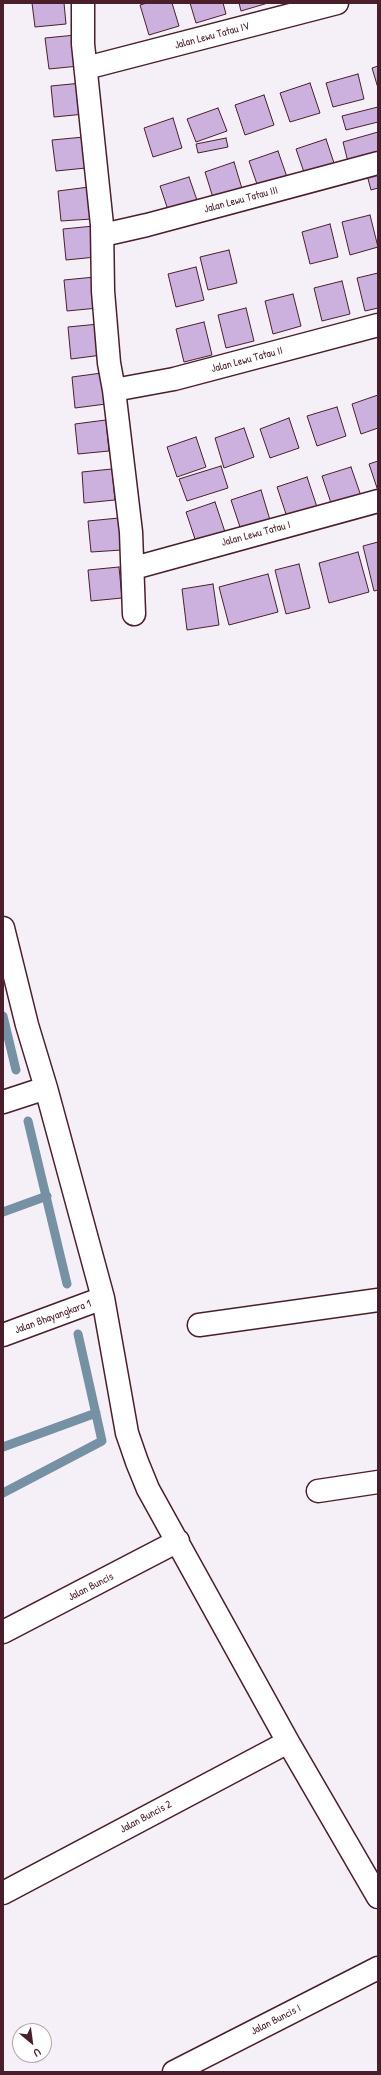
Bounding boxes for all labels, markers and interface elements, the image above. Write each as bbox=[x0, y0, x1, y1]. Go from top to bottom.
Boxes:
street label: Jalan Lewu Tatau IV bbox=[173, 20, 251, 52]
street label: Jalan Lewu Tatau III bbox=[203, 184, 279, 216]
street label: Jalan Lewu Tatau II bbox=[210, 344, 284, 376]
street label: Jalan Lewu Tatau I bbox=[220, 518, 292, 550]
street label: Jalan Bhayangkara 1 bbox=[13, 1297, 93, 1337]
street label: Jalan Buncis bbox=[66, 1570, 116, 1604]
street label: Jalan Buncis 2 bbox=[118, 1798, 174, 1836]
street label: Jalan Buncis I bbox=[249, 2002, 303, 2038]
north arrow bbox=[12, 2023, 52, 2063]
text: U bbox=[31, 2045, 43, 2060]

